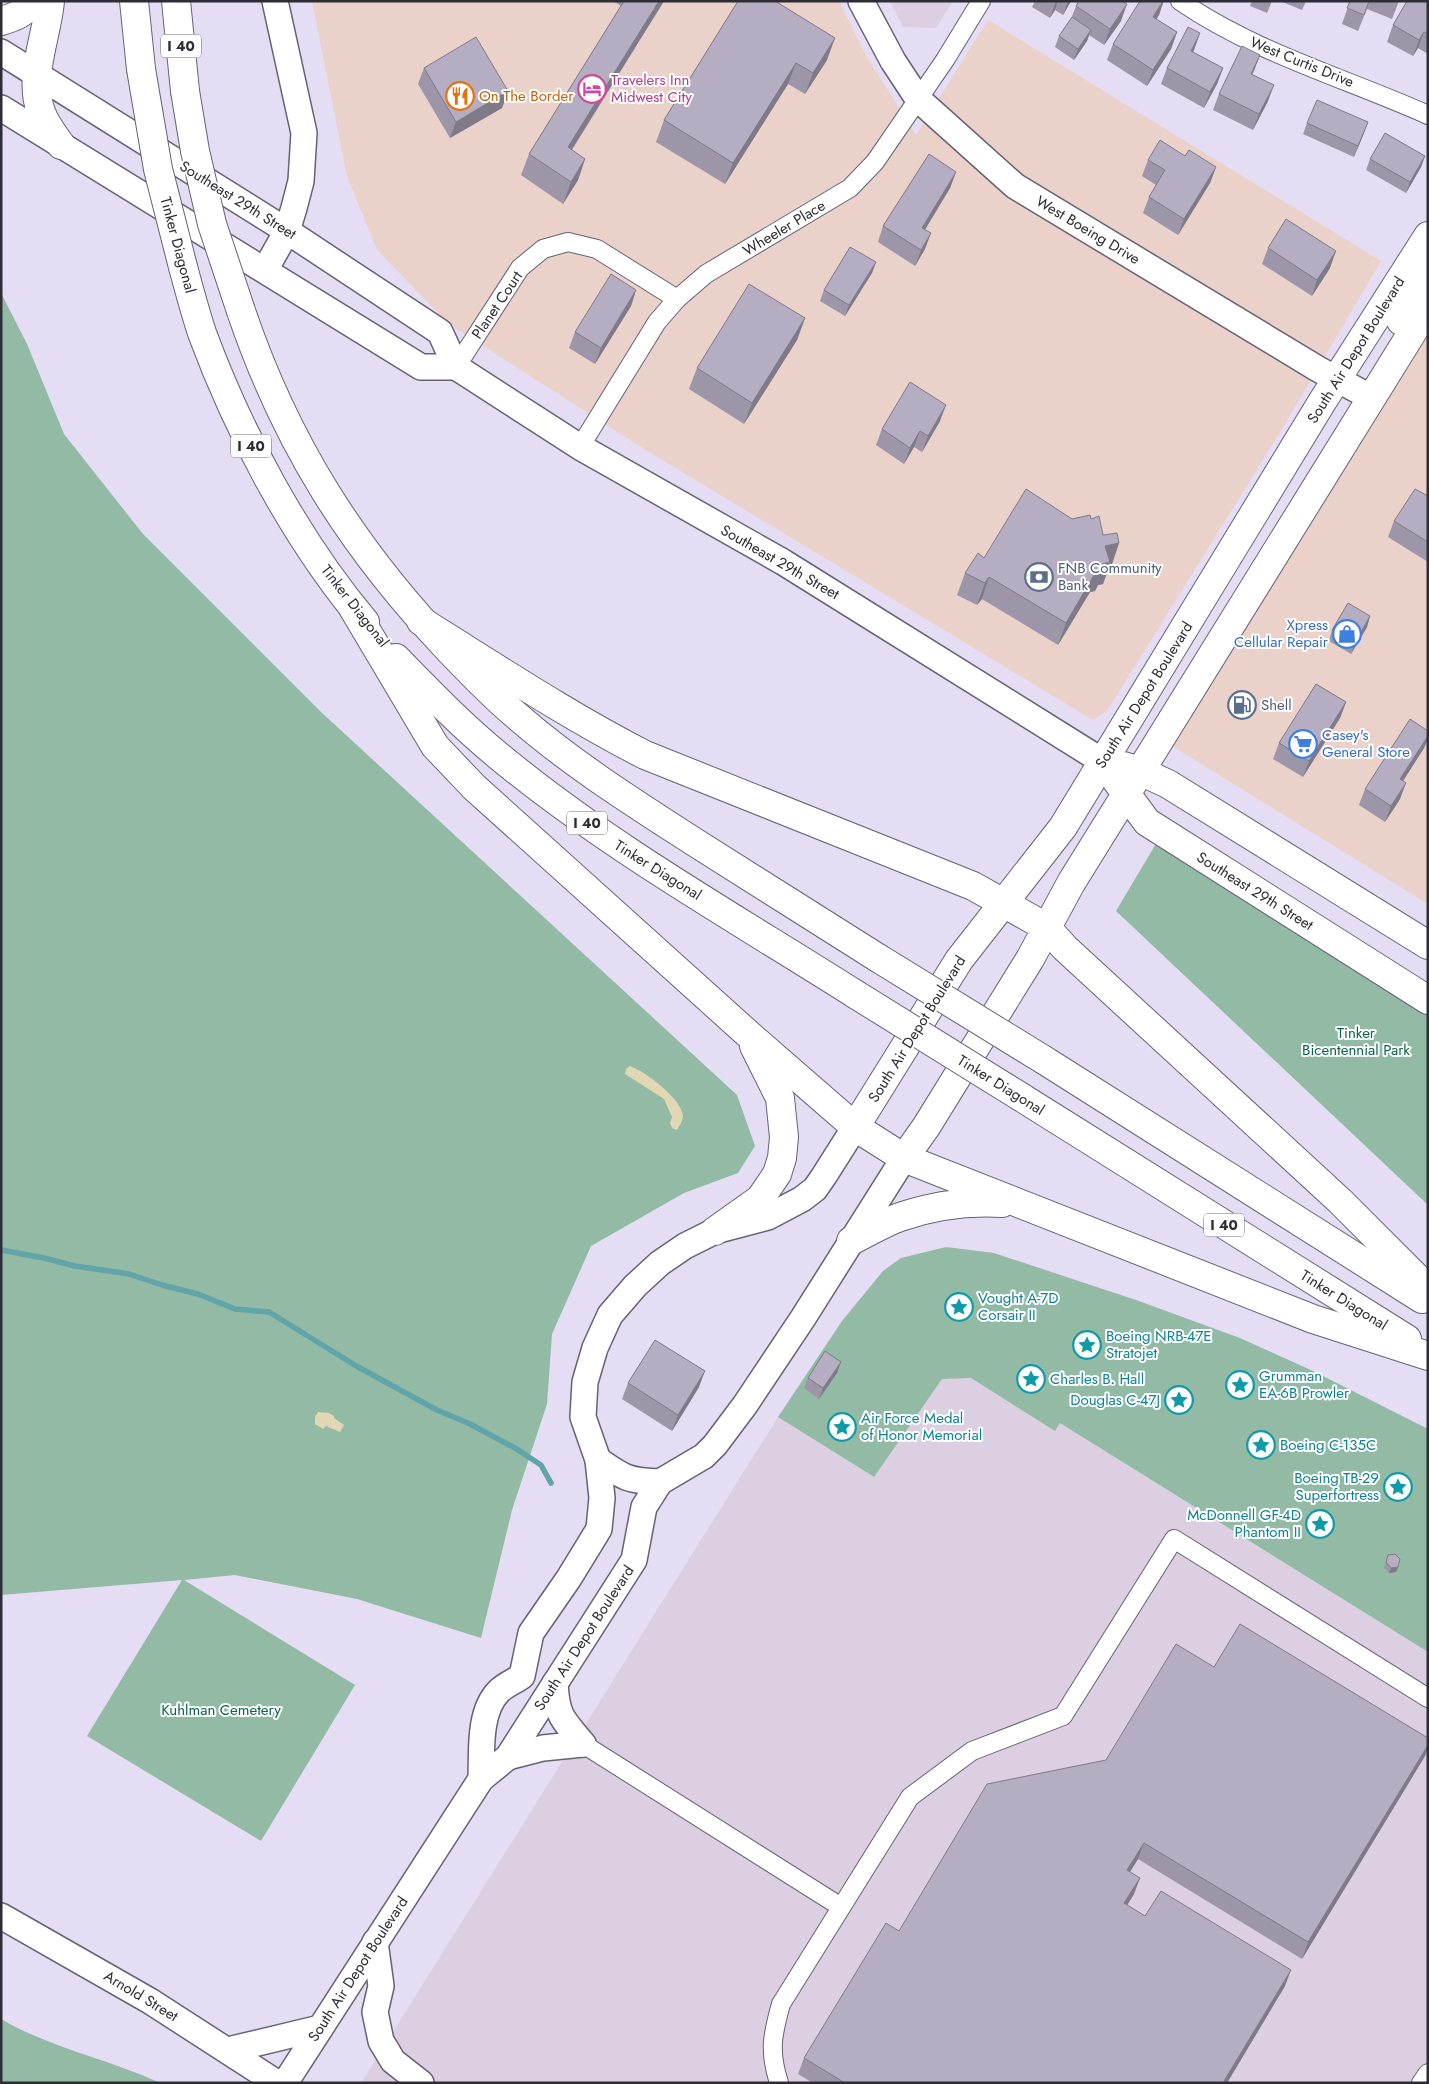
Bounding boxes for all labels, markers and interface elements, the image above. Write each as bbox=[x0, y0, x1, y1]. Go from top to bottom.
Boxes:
street label: West Curtis Drive bbox=[1247, 31, 1357, 93]
road number: I 40 bbox=[161, 34, 201, 58]
place label: Travelers Inn Midwest City bbox=[611, 69, 692, 108]
hotel icon: Travelers Inn Midwest City bbox=[577, 74, 607, 104]
restaurant icon: On The Border bbox=[445, 81, 475, 111]
place label: On The Border bbox=[479, 85, 574, 107]
street label: Southeast 29th Street bbox=[175, 155, 301, 245]
street label: West Boeing Drive bbox=[1032, 190, 1144, 270]
street label: Tinker Diagonal bbox=[155, 194, 201, 296]
street label: Wheeler Place bbox=[739, 195, 830, 261]
street label: Planet Court bbox=[466, 266, 528, 343]
street label: South Air Depot Boulevard bbox=[1302, 272, 1410, 428]
road number: I 40 bbox=[231, 434, 271, 458]
street label: Southeast 29th Street bbox=[717, 519, 844, 605]
place label: FNB Community Bank bbox=[1058, 557, 1162, 596]
street label: Tinker Diagonal bbox=[316, 560, 394, 652]
bank icon: FNB Community Bank bbox=[1024, 562, 1054, 592]
place label: Xpress Cellular Repair bbox=[1234, 614, 1329, 653]
street label: South Air Depot Boulevard bbox=[1090, 617, 1198, 773]
shop icon: Xpress Cellular Repair bbox=[1332, 619, 1362, 649]
fuel station icon: Shell bbox=[1227, 690, 1257, 720]
place label: Shell bbox=[1261, 694, 1292, 716]
place label: Casey's General Store bbox=[1322, 724, 1410, 763]
supermarket icon: Casey's General Store bbox=[1288, 729, 1318, 759]
road number: I 40 bbox=[567, 811, 607, 834]
street label: Tinker Diagonal bbox=[610, 834, 706, 906]
street label: Southeast 29th Street bbox=[1192, 846, 1318, 936]
street label: South Air Depot Boulevard bbox=[863, 951, 971, 1107]
park label: Tinker Bicentennial Park bbox=[1302, 1022, 1410, 1061]
street label: Tinker Diagonal bbox=[953, 1049, 1049, 1121]
road number: I 40 bbox=[1204, 1214, 1244, 1236]
street label: Tinker Diagonal bbox=[1296, 1264, 1392, 1336]
place label: Vought A-7D Corsair II bbox=[978, 1287, 1058, 1326]
place icon: Vought A-7D Corsair II bbox=[944, 1292, 974, 1322]
place label: Boeing NRB-47E Stratojet bbox=[1106, 1325, 1212, 1364]
place icon: Boeing NRB-47E Stratojet bbox=[1072, 1330, 1102, 1360]
place icon: Charles B. Hall bbox=[1016, 1364, 1046, 1394]
place label: Grumman EA-6B Prowler bbox=[1259, 1365, 1350, 1404]
place label: Charles B. Hall bbox=[1050, 1368, 1144, 1390]
place icon: Grumman EA-6B Prowler bbox=[1225, 1370, 1255, 1400]
place icon: Douglas C-47J bbox=[1164, 1385, 1194, 1415]
place label: Douglas C-47J bbox=[1070, 1389, 1160, 1411]
place label: Air Force Medal of Honor Memorial bbox=[861, 1407, 982, 1446]
place icon: Air Force Medal of Honor Memorial bbox=[827, 1412, 857, 1442]
place icon: Boeing C-135C bbox=[1246, 1430, 1276, 1460]
place label: Boeing C-135C bbox=[1280, 1434, 1376, 1456]
place label: Boeing TB-29 Superfortress bbox=[1294, 1467, 1379, 1506]
place icon: Boeing TB-29 Superfortress bbox=[1383, 1472, 1413, 1502]
place label: McDonnell GF-4D Phantom II bbox=[1187, 1504, 1301, 1543]
place icon: McDonnell GF-4D Phantom II bbox=[1305, 1509, 1335, 1539]
street label: South Air Depot Boulevard bbox=[529, 1561, 639, 1715]
park label: Kuhlman Cemetery bbox=[161, 1699, 281, 1721]
street label: South Air Depot Boulevard bbox=[303, 1892, 413, 2046]
street label: Arnold Street bbox=[100, 1965, 183, 2027]

